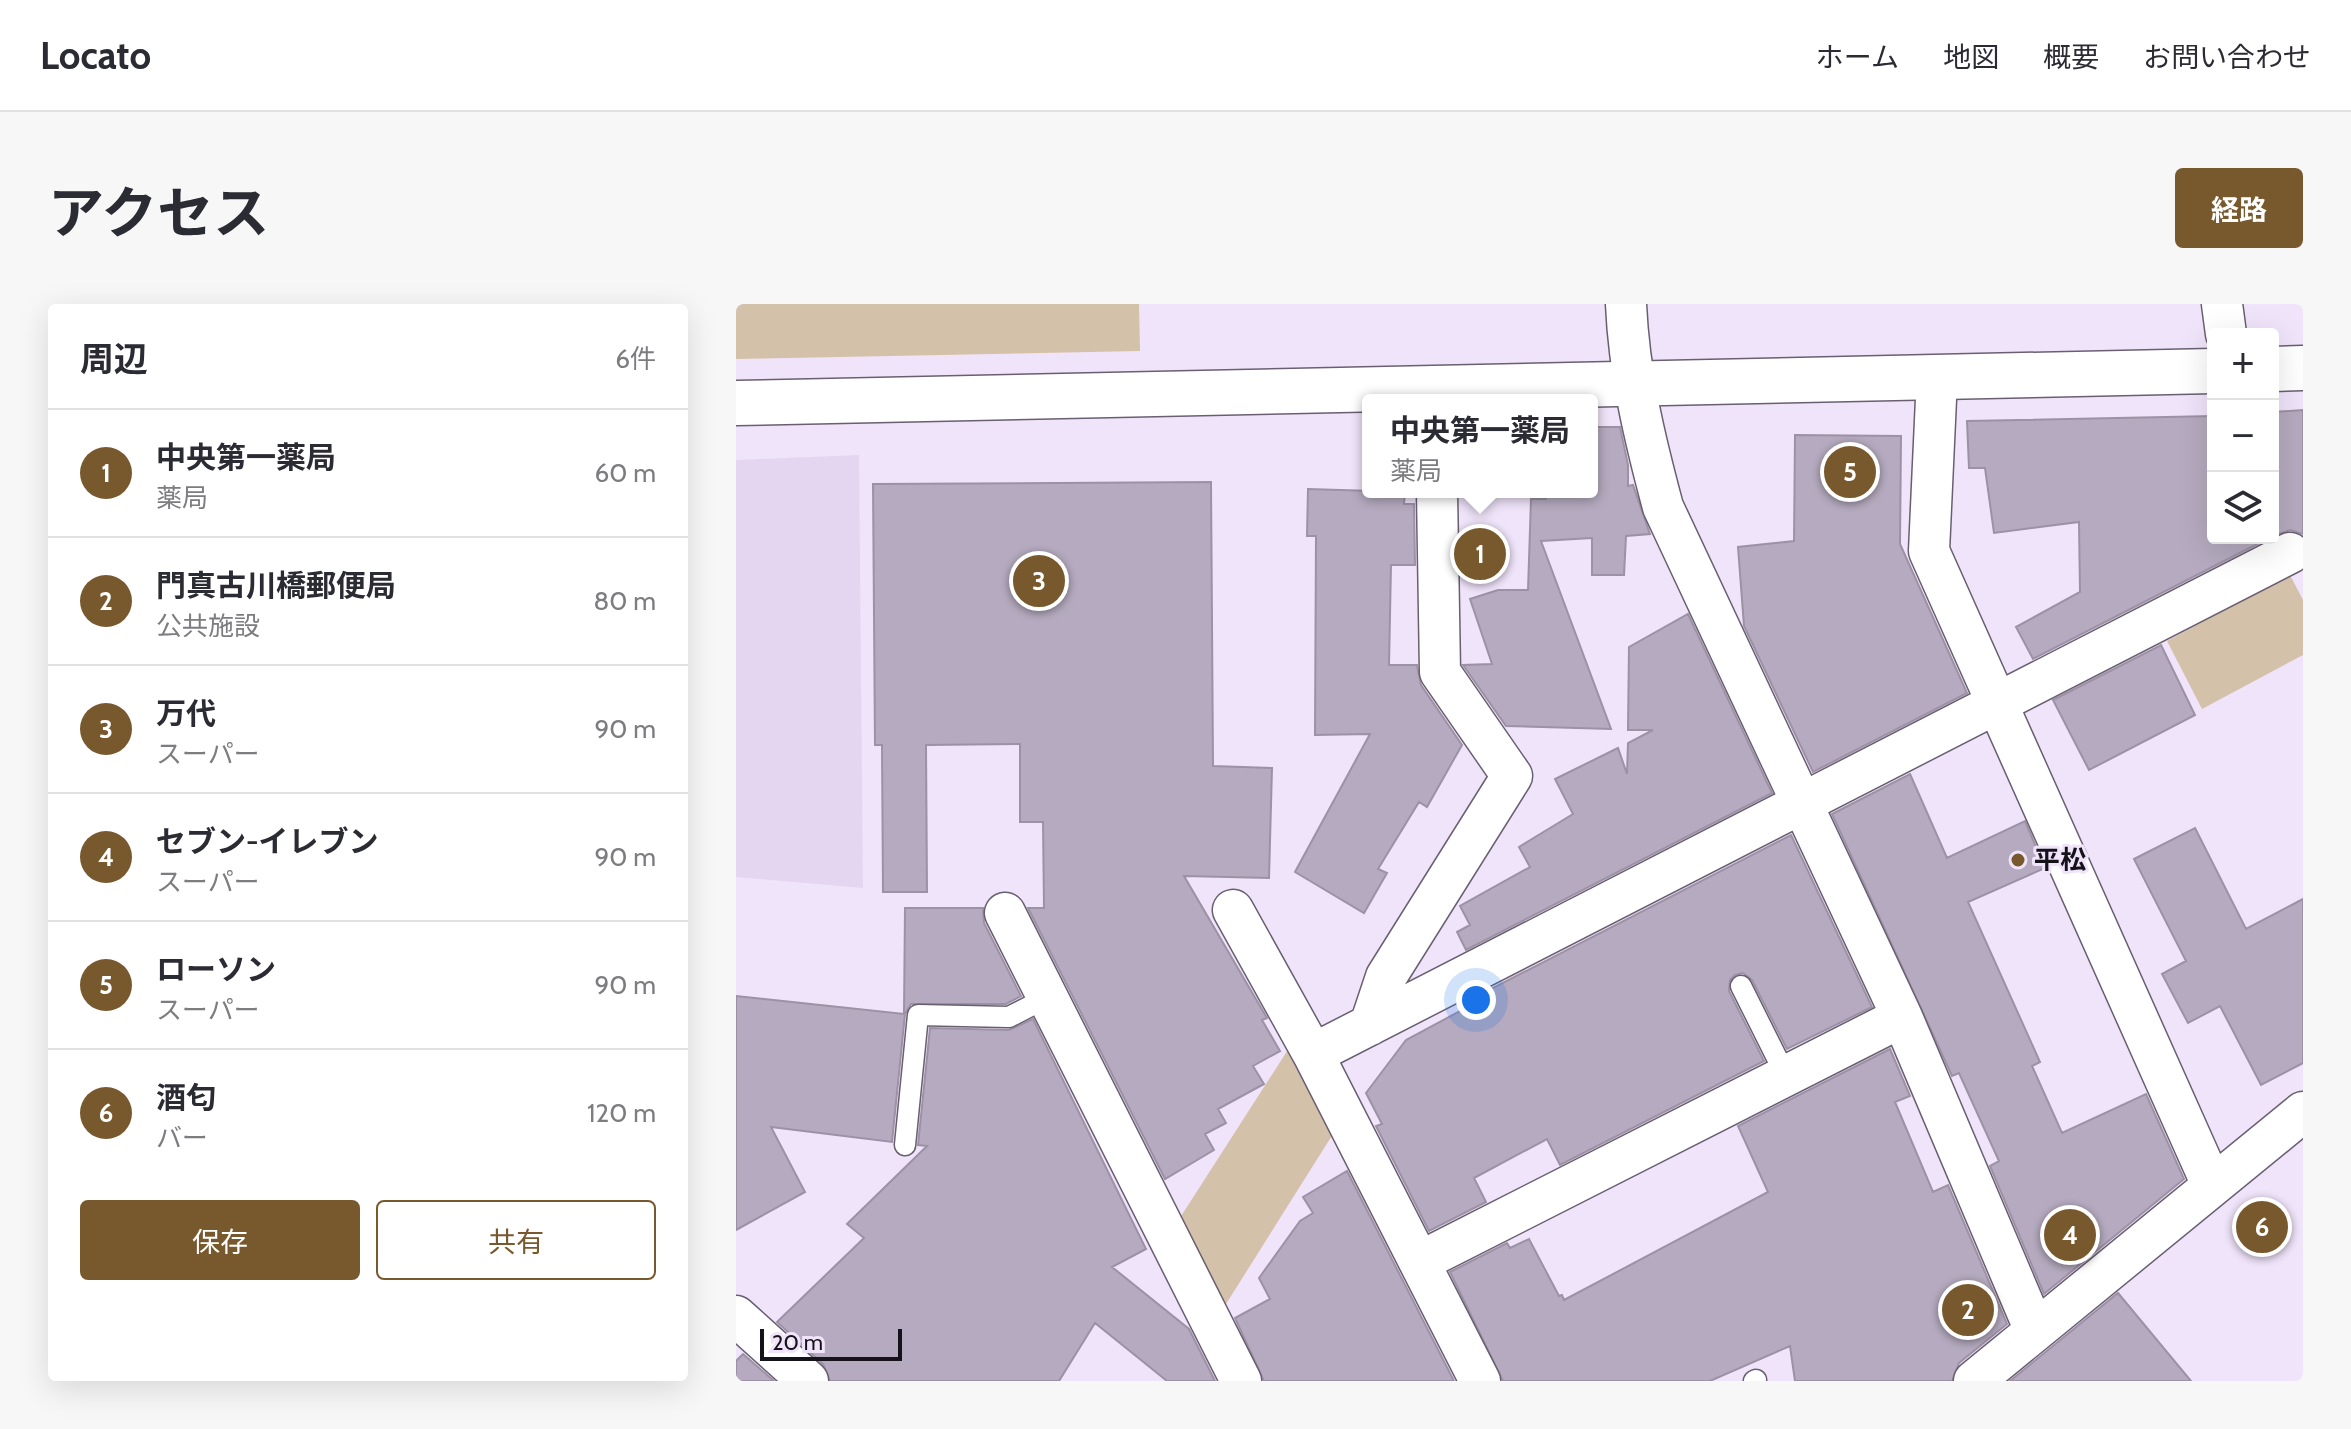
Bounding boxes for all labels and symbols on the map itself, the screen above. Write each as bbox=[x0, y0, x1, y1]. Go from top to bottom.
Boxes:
pin: 5 bbox=[1824, 442, 1876, 502]
pin: 1 bbox=[1454, 524, 1506, 584]
pin: 3 bbox=[1013, 551, 1065, 611]
place label: 平松 bbox=[2034, 844, 2086, 876]
marker: 平松 bbox=[2009, 851, 2027, 869]
your location bbox=[1456, 980, 1496, 1020]
pin: 6 bbox=[2236, 1197, 2288, 1257]
pin: 4 bbox=[2044, 1205, 2096, 1265]
pin: 2 bbox=[1942, 1280, 1994, 1340]
scale bar bbox=[760, 1325, 902, 1361]

